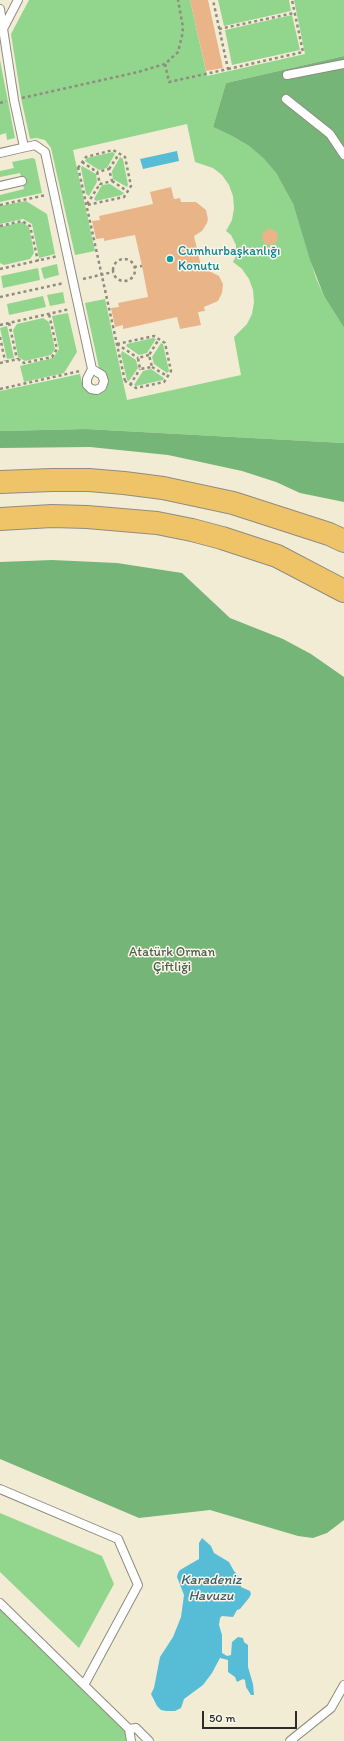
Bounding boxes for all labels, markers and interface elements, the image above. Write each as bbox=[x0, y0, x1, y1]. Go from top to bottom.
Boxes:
place label: Cumhurbaşkanlığı Konutu bbox=[178, 244, 280, 275]
marker: Cumhurbaşkanlığı Konutu bbox=[165, 254, 175, 264]
park label: Atatürk Orman Çiftliği bbox=[129, 945, 215, 976]
water label: Karadeniz Havuzu bbox=[181, 1572, 241, 1604]
scale bar bbox=[204, 1703, 299, 1729]
text: 50 m bbox=[209, 1711, 235, 1725]

